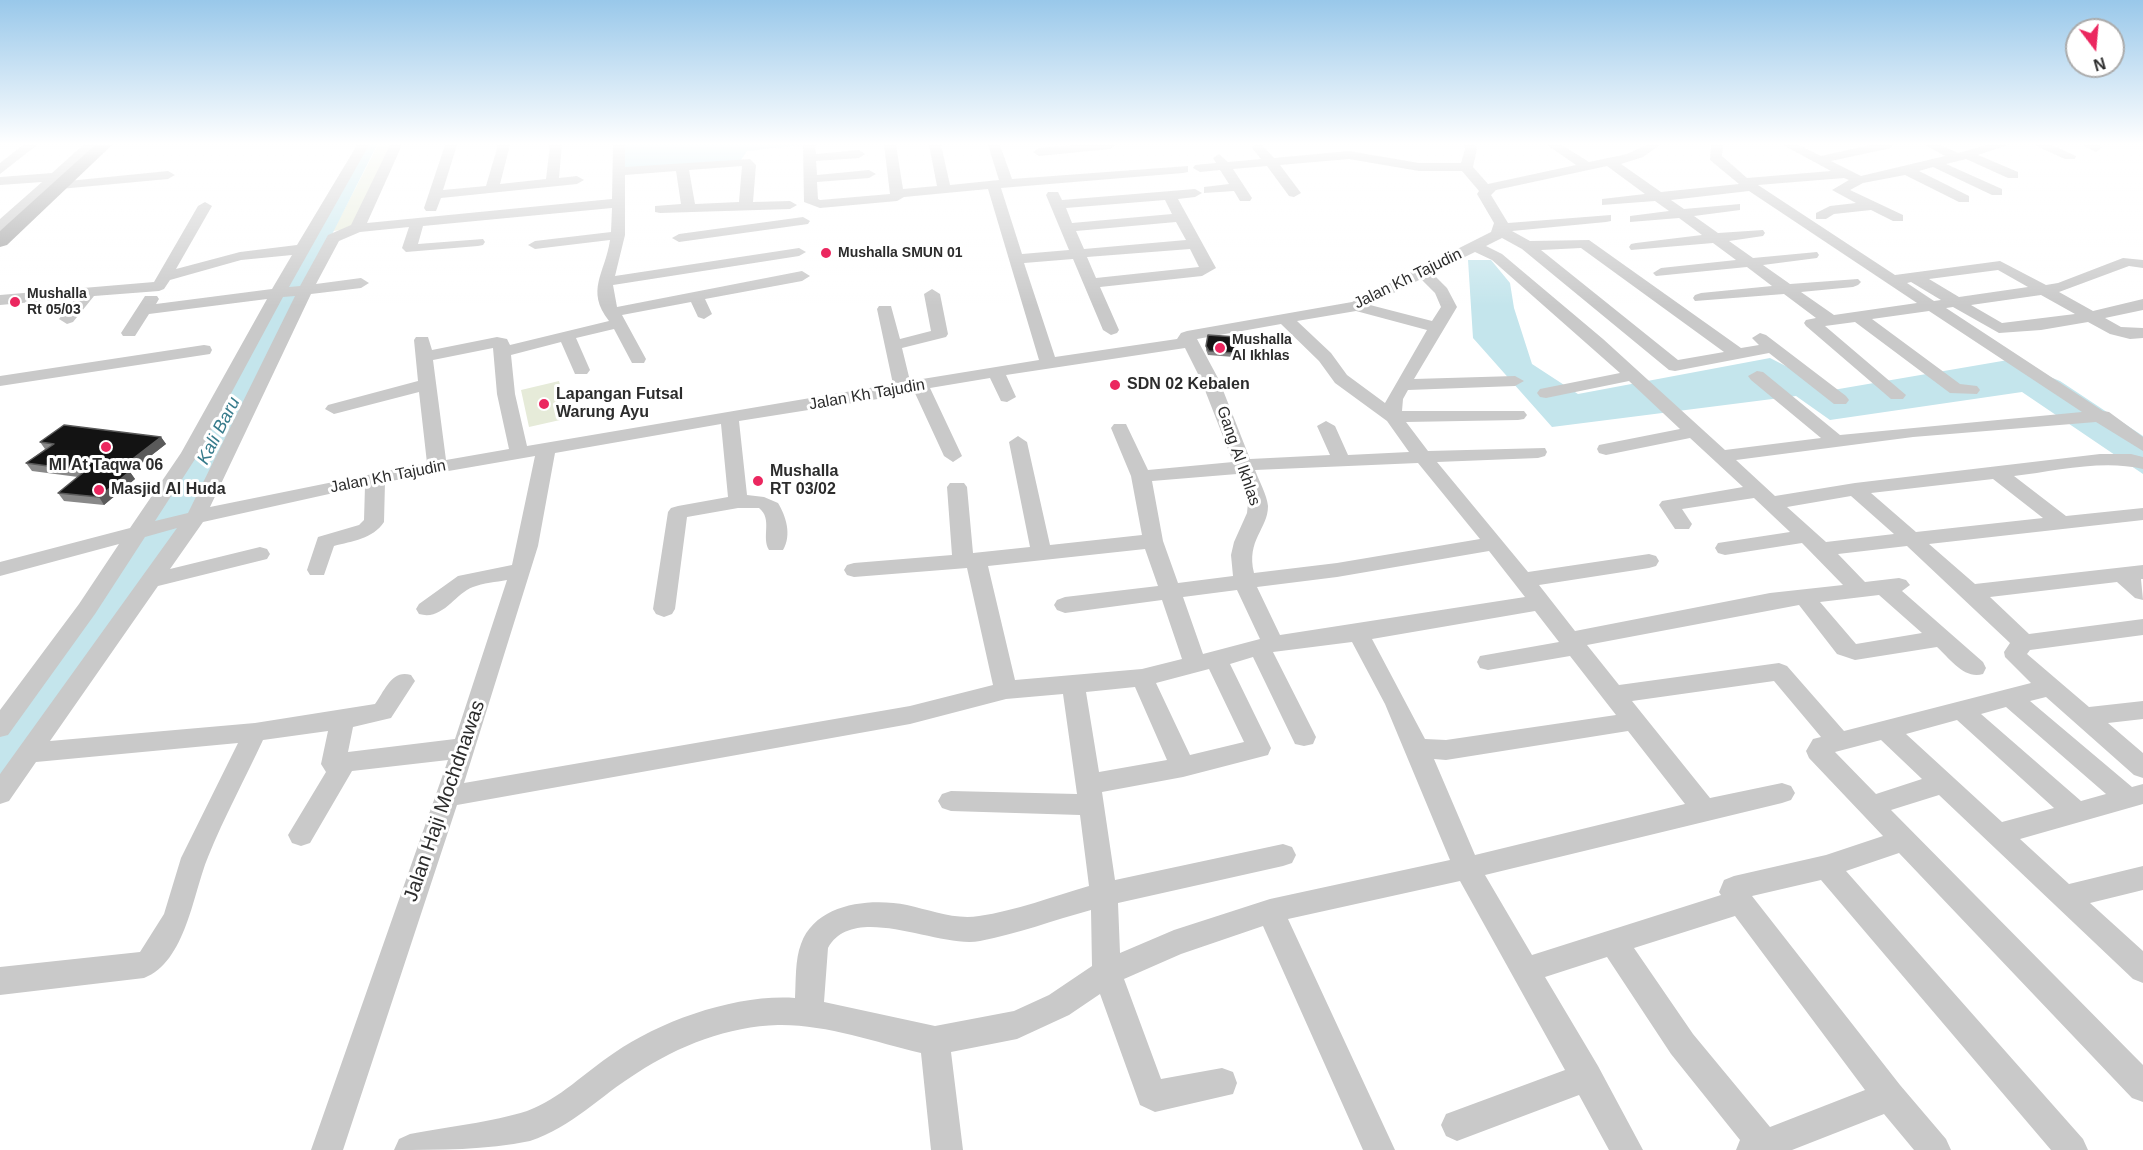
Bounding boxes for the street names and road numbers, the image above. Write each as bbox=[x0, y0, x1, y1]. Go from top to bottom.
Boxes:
street label: Jalan Kh Tajudin bbox=[1351, 245, 1465, 313]
street label: Jalan Kh Tajudin bbox=[808, 375, 926, 415]
street label: Gang Al Ikhlas bbox=[1212, 404, 1264, 508]
street label: Jalan Kh Tajudin bbox=[329, 456, 447, 498]
street label: Jalan Haji Mochdnawas bbox=[399, 697, 491, 905]

